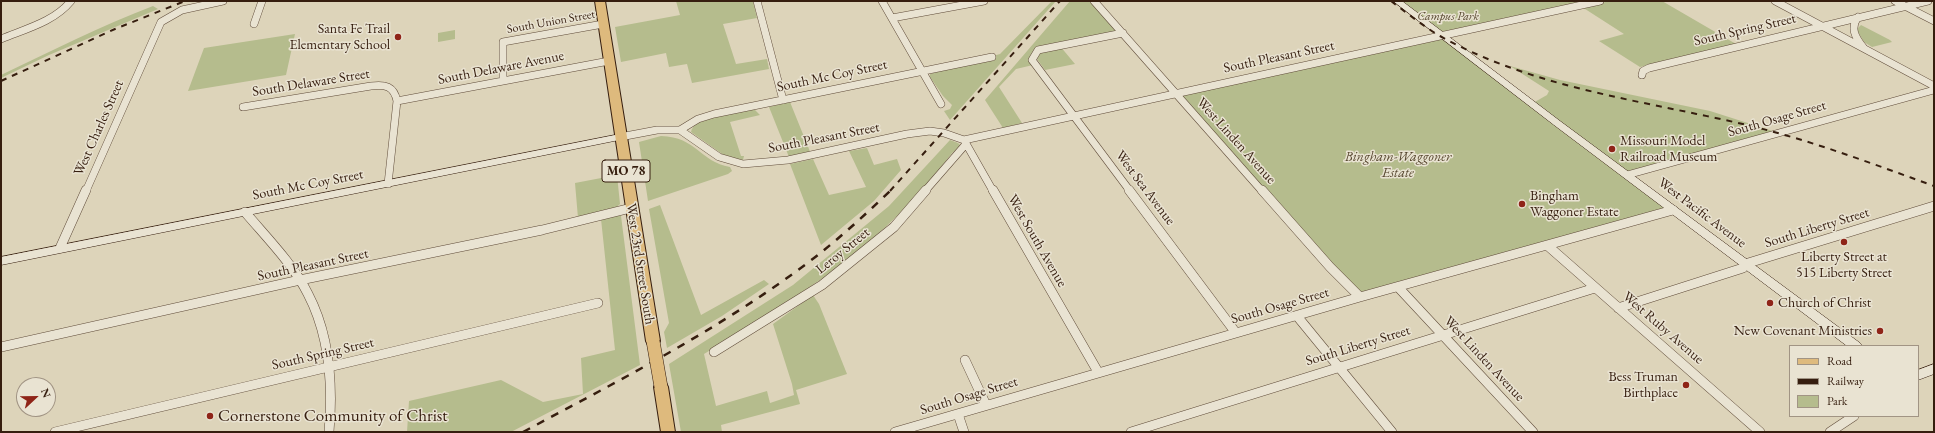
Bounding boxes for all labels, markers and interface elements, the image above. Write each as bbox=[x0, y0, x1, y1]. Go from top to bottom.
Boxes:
street label: South Union Street bbox=[506, 7, 596, 37]
park label: Campus Park bbox=[1417, 10, 1479, 24]
street label: South Spring Street bbox=[1692, 10, 1798, 50]
place label: Santa Fe Trail Elementary School bbox=[290, 21, 390, 54]
marker: Santa Fe Trail Elementary School bbox=[393, 32, 403, 42]
street label: South Pleasant Street bbox=[1222, 37, 1336, 77]
street label: South Delaware Avenue bbox=[437, 48, 565, 88]
street label: South Mc Coy Street bbox=[775, 56, 889, 96]
street label: South Delaware Street bbox=[251, 65, 371, 101]
street label: West Charles Street bbox=[70, 78, 128, 178]
street label: West Linden Avenue bbox=[1193, 94, 1279, 188]
street label: South Osage Street bbox=[1726, 97, 1828, 141]
street label: South Pleasant Street bbox=[767, 119, 881, 157]
place label: Missouri Model Railroad Museum bbox=[1620, 133, 1717, 166]
marker: Missouri Model Railroad Museum bbox=[1607, 144, 1617, 154]
street label: West Sea Avenue bbox=[1111, 147, 1179, 229]
park label: Bingham-Waggoner Estate bbox=[1345, 149, 1451, 182]
road number: MO 78 bbox=[602, 160, 650, 182]
street label: South Mc Coy Street bbox=[251, 166, 365, 204]
street label: West Pacific Avenue bbox=[1655, 174, 1749, 252]
place label: Bingham Waggoner Estate bbox=[1530, 188, 1619, 220]
street label: West South Avenue bbox=[1004, 192, 1070, 290]
marker: Bingham Waggoner Estate bbox=[1517, 199, 1527, 209]
street label: West 23rd Street South bbox=[622, 202, 658, 326]
street label: South Liberty Street bbox=[1763, 204, 1871, 252]
street label: Leroy Street bbox=[813, 224, 873, 278]
marker: Liberty Street at 515 Liberty Street bbox=[1839, 237, 1849, 247]
street label: South Pleasant Street bbox=[256, 245, 370, 285]
place label: Liberty Street at 515 Liberty Street bbox=[1796, 249, 1892, 282]
street label: South Osage Street bbox=[1229, 284, 1331, 328]
street label: West Ruby Avenue bbox=[1619, 288, 1707, 368]
place label: Church of Christ bbox=[1778, 295, 1871, 311]
marker: Church of Christ bbox=[1765, 298, 1775, 308]
street label: West Linden Avenue bbox=[1440, 313, 1528, 405]
street label: South Liberty Street bbox=[1304, 322, 1412, 370]
place label: New Covenant Ministries bbox=[1734, 323, 1872, 339]
marker: New Covenant Ministries bbox=[1875, 326, 1885, 336]
street label: South Spring Street bbox=[270, 334, 376, 374]
legend bbox=[1789, 345, 1919, 417]
text: Road bbox=[1827, 353, 1852, 369]
place label: Bess Truman Birthplace bbox=[1609, 369, 1678, 402]
street label: South Osage Street bbox=[918, 373, 1020, 419]
text: Railway bbox=[1827, 373, 1864, 389]
north arrow bbox=[16, 377, 56, 417]
marker: Bess Truman Birthplace bbox=[1681, 380, 1691, 390]
text: N bbox=[38, 386, 54, 400]
text: Park bbox=[1827, 393, 1847, 409]
place label: Cornerstone Community of Christ bbox=[218, 406, 448, 426]
marker: Cornerstone Community of Christ bbox=[205, 411, 215, 421]

